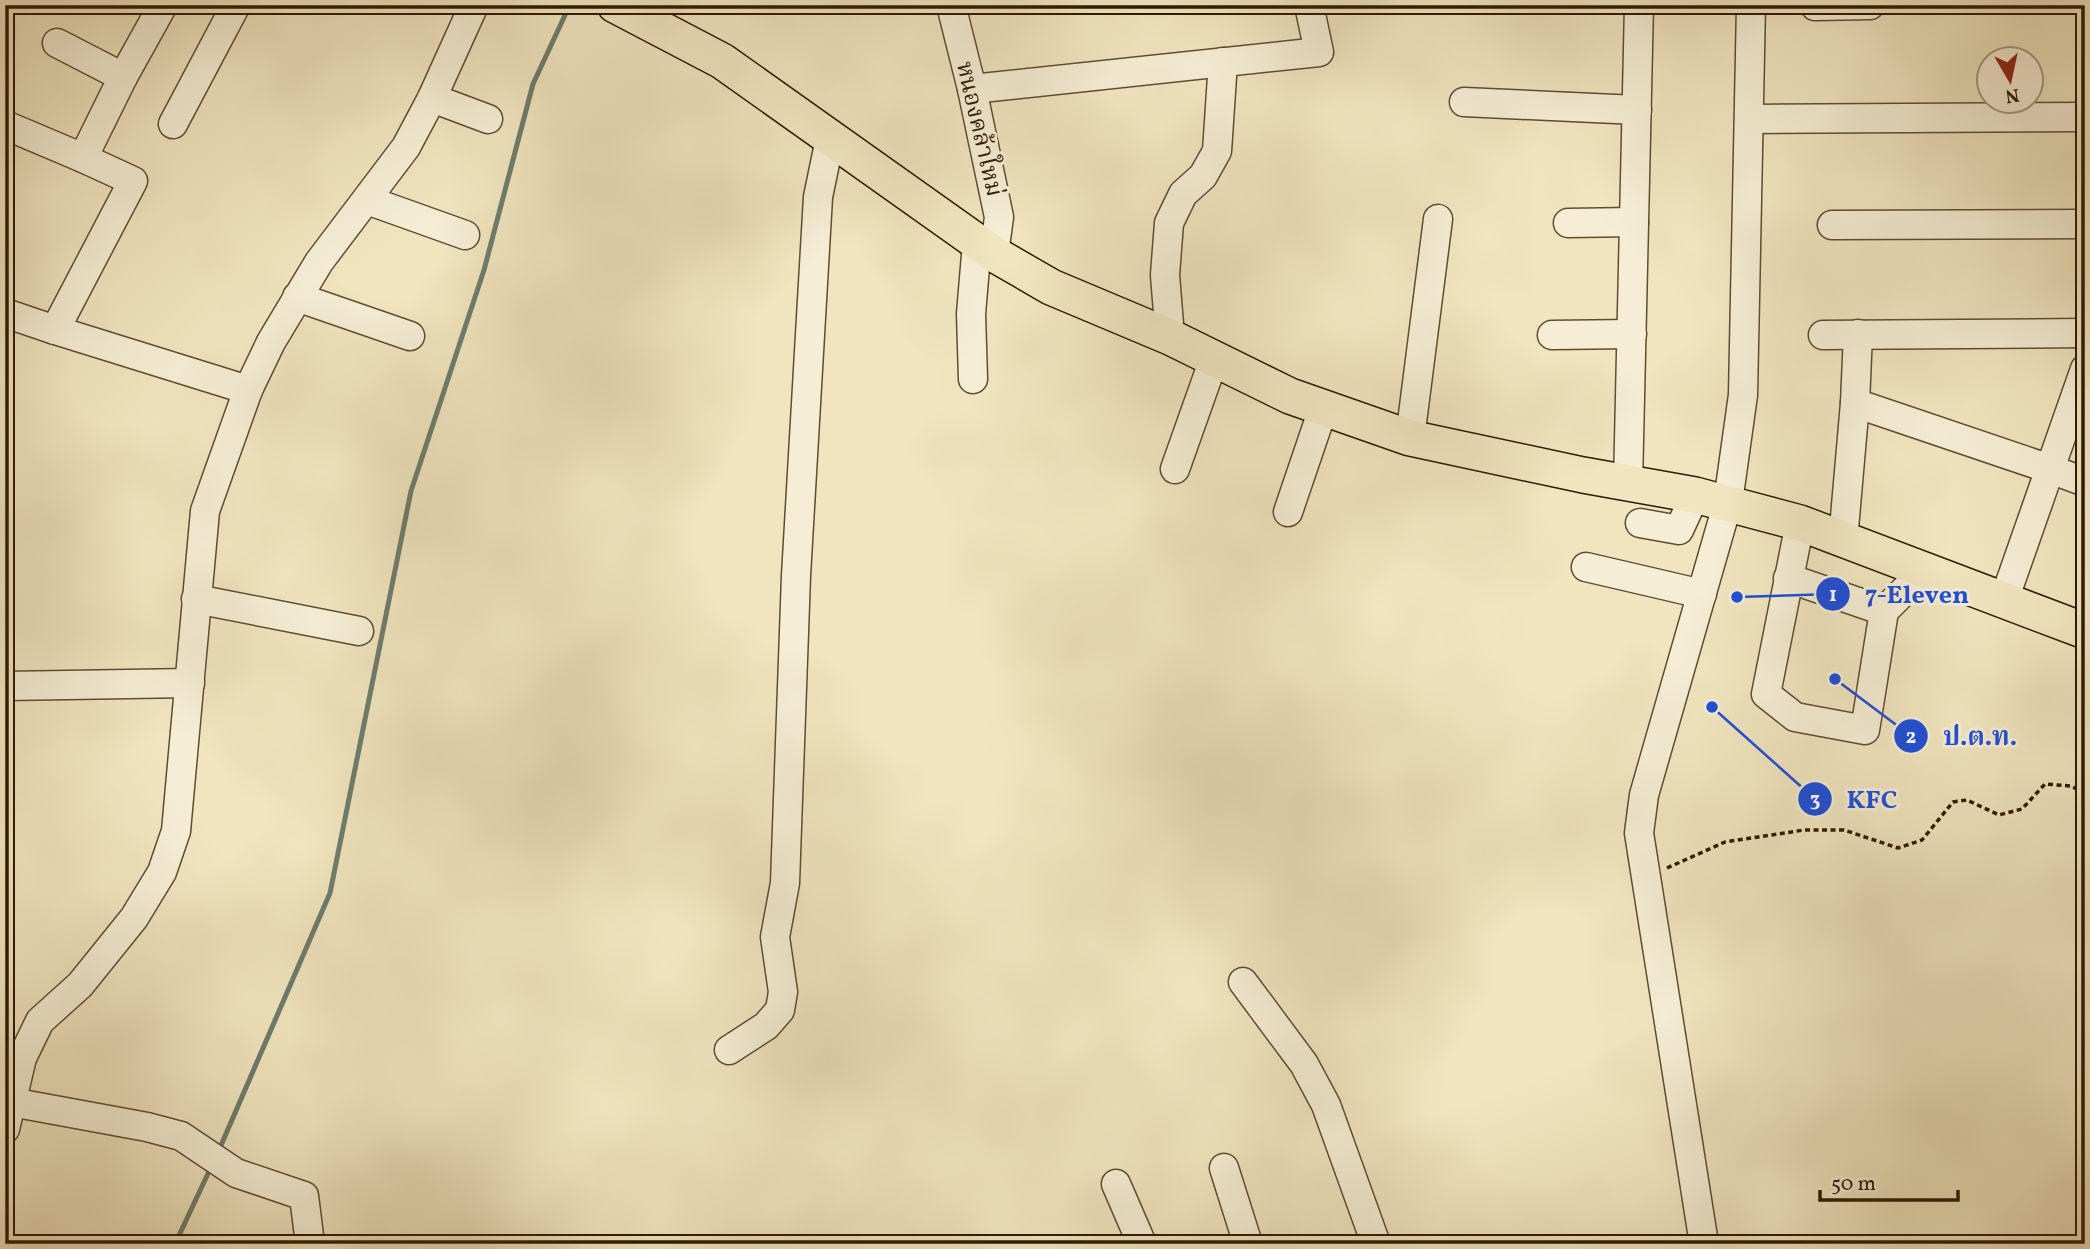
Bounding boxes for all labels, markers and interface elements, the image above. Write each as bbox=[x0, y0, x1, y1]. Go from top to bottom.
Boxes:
north arrow bbox=[1974, 46, 2044, 116]
street label: หนองคล้าใหม่ bbox=[946, 58, 1013, 200]
text: N bbox=[2003, 81, 2021, 109]
callout: 7-Eleven bbox=[1816, 570, 1983, 617]
text: 7-Eleven bbox=[1865, 578, 1969, 614]
text: 1 bbox=[1829, 581, 1837, 610]
callout: ป.ต.ท. bbox=[1894, 712, 2031, 759]
text: ป.ต.ท. bbox=[1943, 720, 2017, 756]
text: 2 bbox=[1906, 723, 1916, 752]
callout: KFC bbox=[1797, 775, 1911, 822]
text: KFC bbox=[1847, 783, 1897, 819]
text: 3 bbox=[1810, 786, 1820, 815]
scale bar bbox=[1820, 1158, 1959, 1202]
text: 50 m bbox=[1831, 1170, 1876, 1199]

